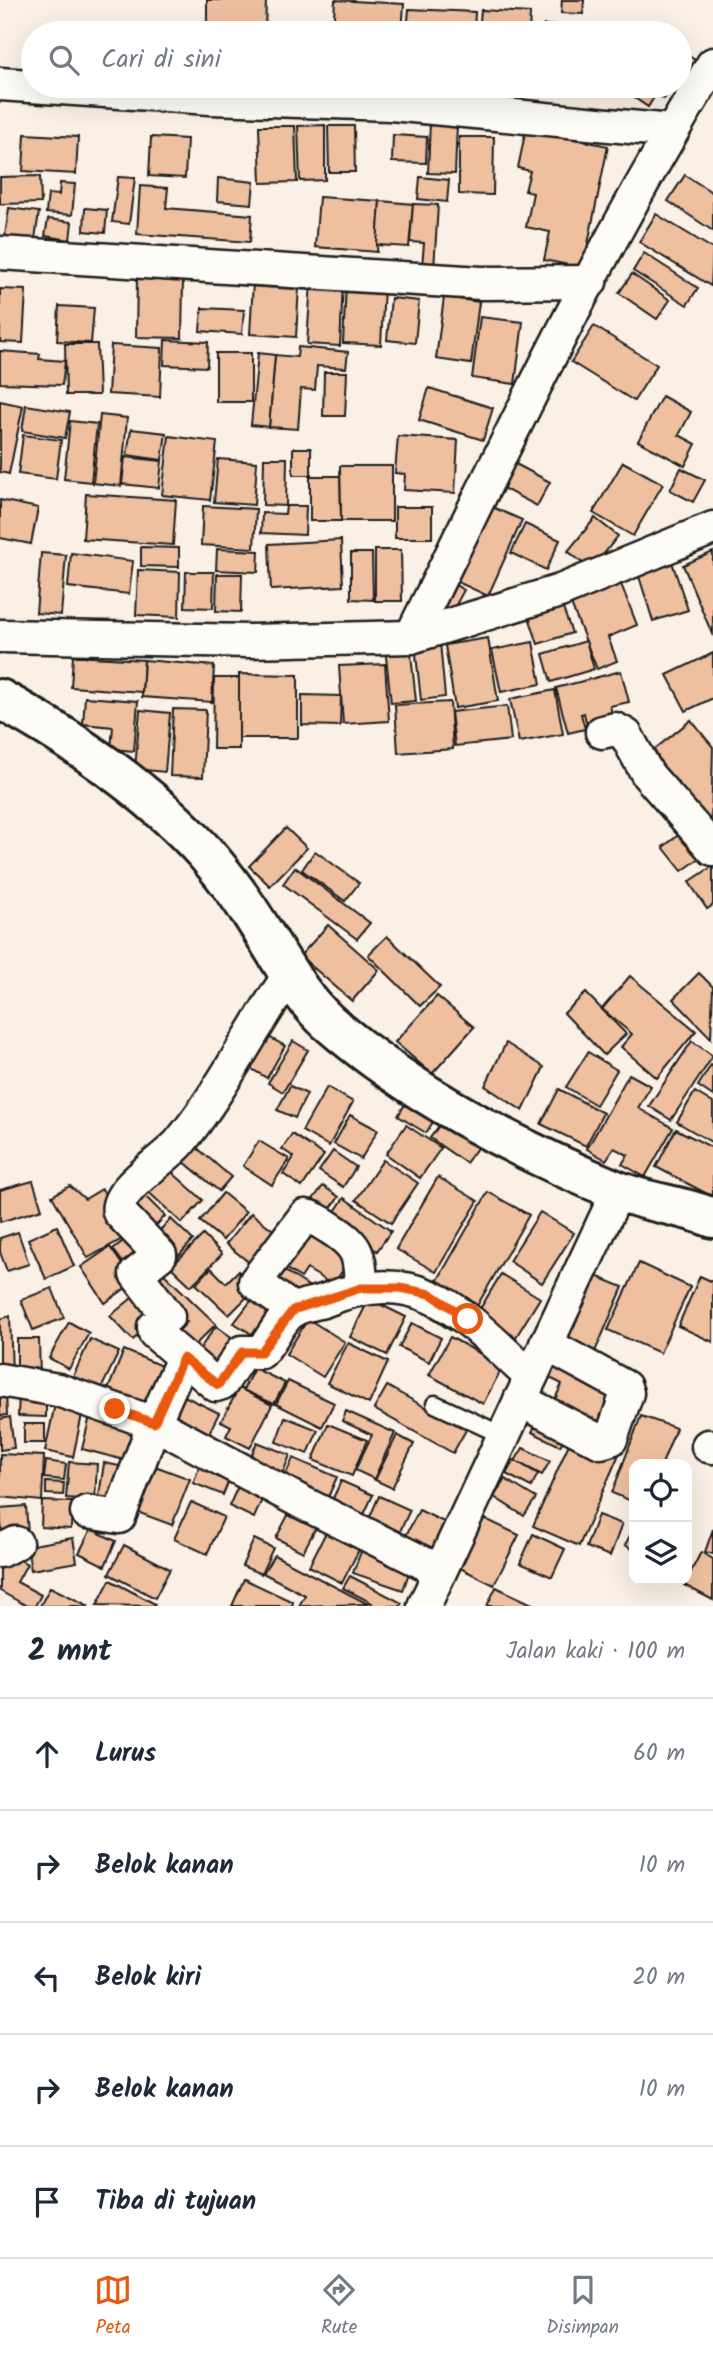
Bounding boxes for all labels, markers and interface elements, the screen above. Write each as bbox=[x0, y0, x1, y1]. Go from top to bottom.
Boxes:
search box bbox=[21, 21, 692, 98]
text: Cari di sini bbox=[101, 39, 221, 81]
icon: search bbox=[45, 41, 83, 79]
route start bbox=[452, 1303, 483, 1334]
route end bbox=[99, 1393, 130, 1424]
map controls bbox=[629, 1459, 692, 1585]
button: locate bbox=[629, 1459, 692, 1522]
button: layers bbox=[629, 1522, 692, 1585]
text: 2 mnt bbox=[28, 1628, 112, 1676]
text: Jalan kaki · 100 m bbox=[506, 1634, 685, 1670]
text: Lurus bbox=[95, 1733, 156, 1775]
icon: ahead bbox=[28, 1735, 66, 1773]
text: 60 m bbox=[633, 1736, 685, 1772]
text: Belok kanan bbox=[95, 1845, 234, 1887]
icon: right bbox=[28, 1847, 66, 1885]
text: 10 m bbox=[639, 1848, 685, 1884]
text: Belok kiri bbox=[95, 1957, 201, 1999]
icon: left bbox=[28, 1959, 66, 1997]
text: 20 m bbox=[633, 1960, 685, 1996]
text: Belok kanan bbox=[95, 2069, 234, 2111]
icon: right bbox=[28, 2071, 66, 2109]
text: 10 m bbox=[639, 2072, 685, 2108]
text: Tiba di tujuan bbox=[95, 2181, 256, 2223]
icon: arrive bbox=[28, 2183, 66, 2221]
tab: Peta bbox=[94, 2271, 132, 2343]
tab: Rute bbox=[320, 2271, 358, 2343]
tab: Disimpan bbox=[546, 2271, 619, 2343]

